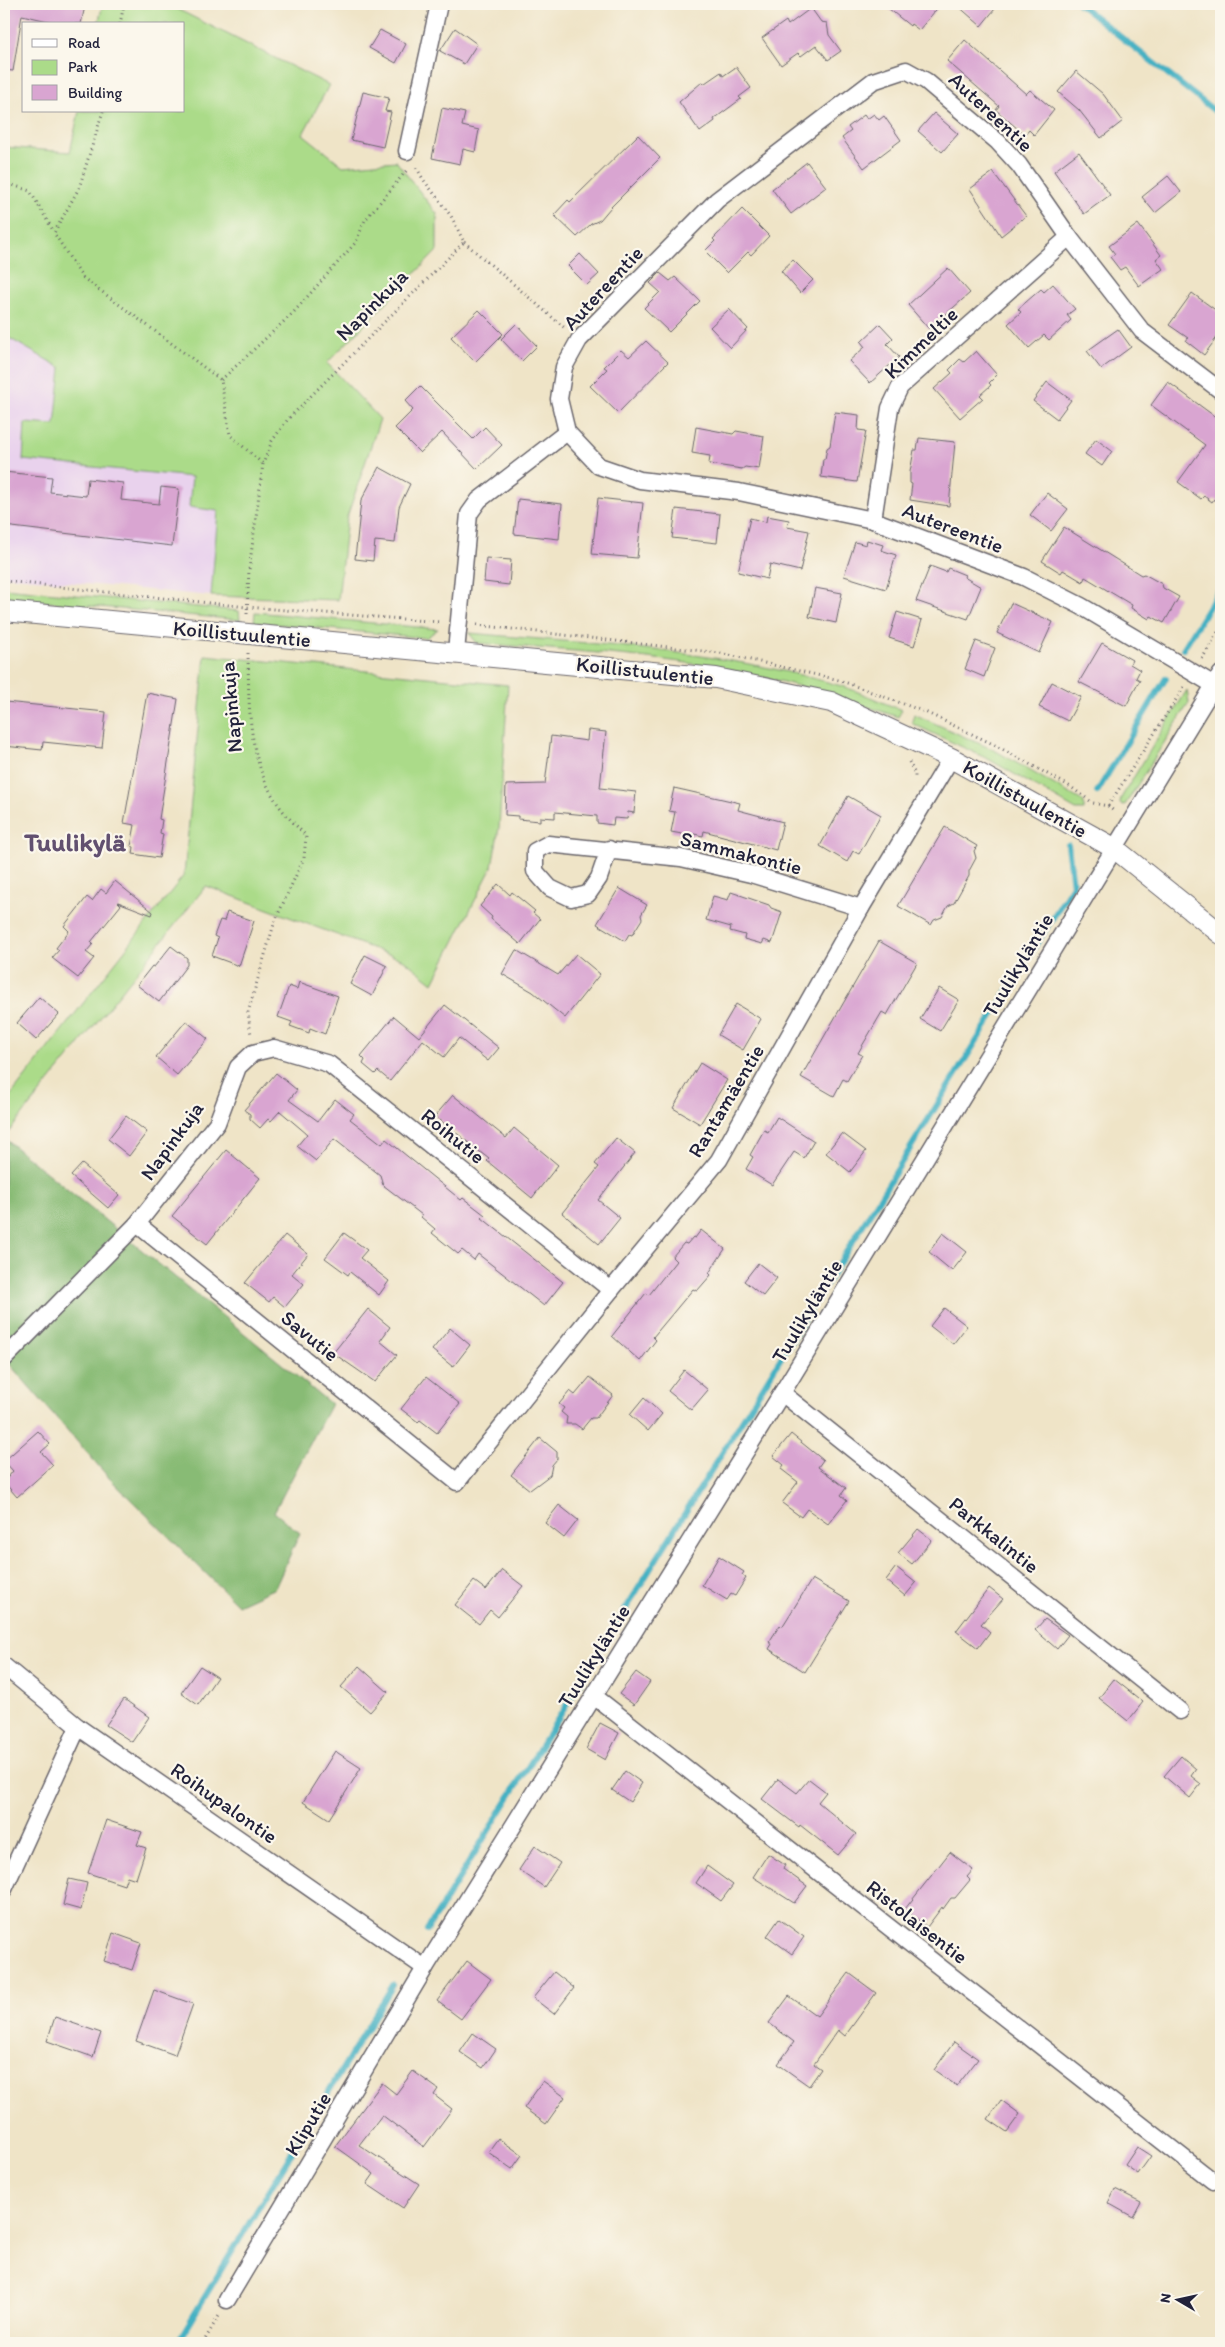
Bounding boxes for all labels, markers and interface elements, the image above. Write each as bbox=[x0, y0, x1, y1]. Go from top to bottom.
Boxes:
legend bbox=[22, 22, 185, 112]
text: Road bbox=[68, 34, 101, 52]
text: Park bbox=[68, 58, 98, 76]
street label: Autereentie bbox=[944, 66, 1039, 157]
text: Building bbox=[68, 84, 122, 102]
street label: Autereentie bbox=[557, 240, 648, 335]
street label: Napinkuja bbox=[330, 263, 413, 346]
street label: Kimmeltie bbox=[879, 302, 963, 384]
street label: Autereentie bbox=[899, 497, 1007, 558]
street label: Koillistuulentie bbox=[172, 615, 312, 652]
street label: Koillistuulentie bbox=[575, 651, 715, 690]
street label: Napinkuja bbox=[214, 660, 247, 754]
street label: Koillistuulentie bbox=[959, 754, 1092, 843]
street label: Sammakontie bbox=[678, 825, 804, 880]
district label: Tuulikylä bbox=[23, 826, 126, 858]
street label: Tuulikyläntie bbox=[977, 908, 1058, 1021]
street label: Rantamäentie bbox=[682, 1040, 769, 1162]
street label: Napinkuja bbox=[135, 1096, 209, 1185]
street label: Roihutie bbox=[416, 1102, 490, 1169]
street label: Tuulikyläntie bbox=[766, 1254, 847, 1367]
street label: Savutie bbox=[276, 1305, 344, 1366]
street label: Parkkalintie bbox=[944, 1491, 1044, 1578]
street label: Tuulikyläntie bbox=[552, 1600, 635, 1712]
street label: Roihupalontie bbox=[166, 1757, 283, 1849]
street label: Ristolaisentie bbox=[862, 1874, 973, 1969]
street label: Kliputie bbox=[279, 2087, 336, 2160]
north arrow bbox=[1152, 2274, 1202, 2324]
text: N bbox=[1157, 2292, 1175, 2304]

